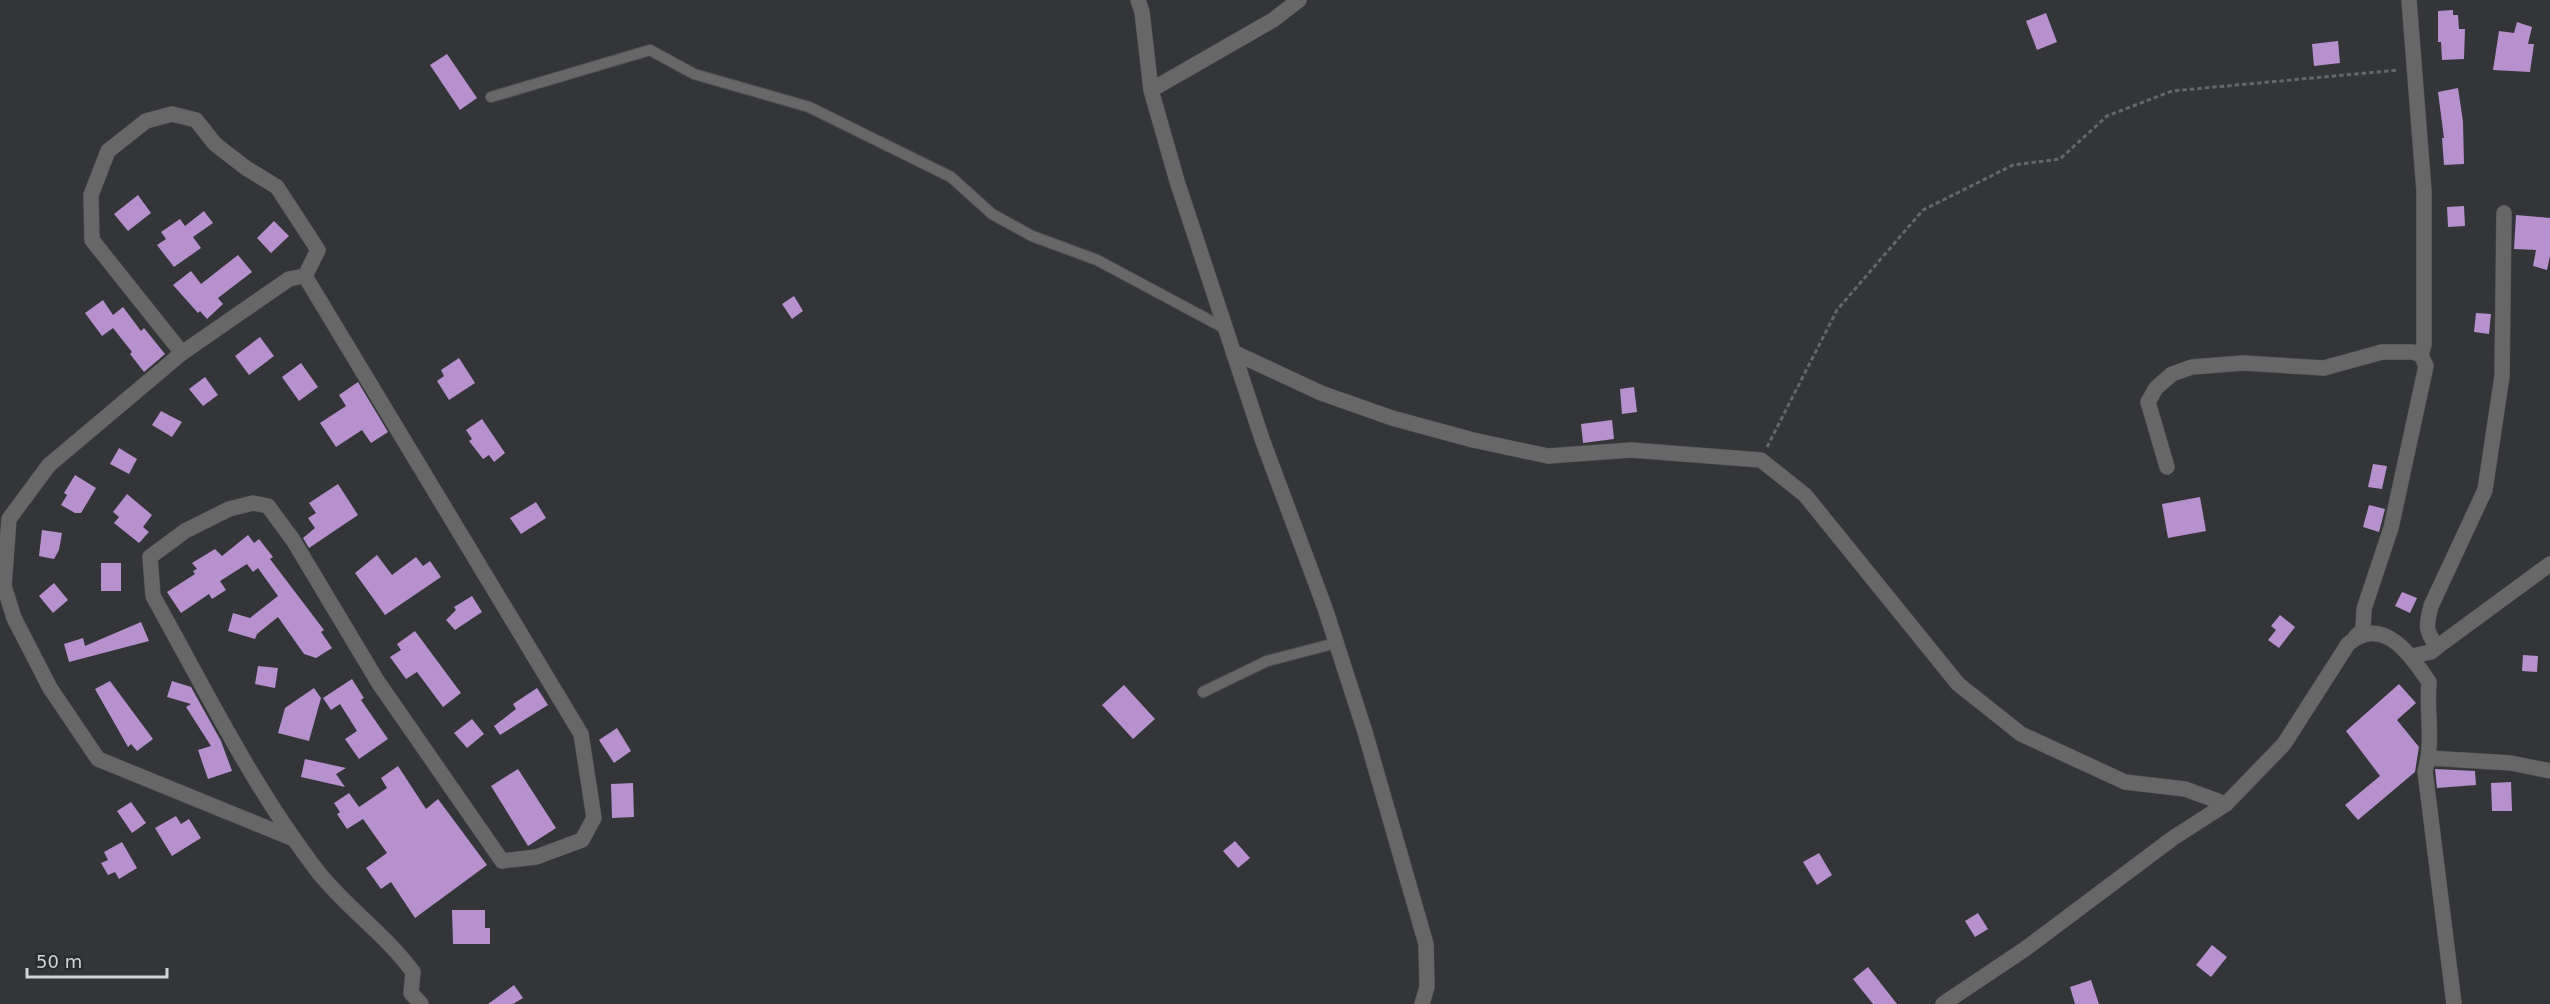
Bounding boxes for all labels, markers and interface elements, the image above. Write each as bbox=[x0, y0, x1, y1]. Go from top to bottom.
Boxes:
scale bar bbox=[27, 941, 166, 979]
text: 50 m bbox=[36, 951, 82, 972]

